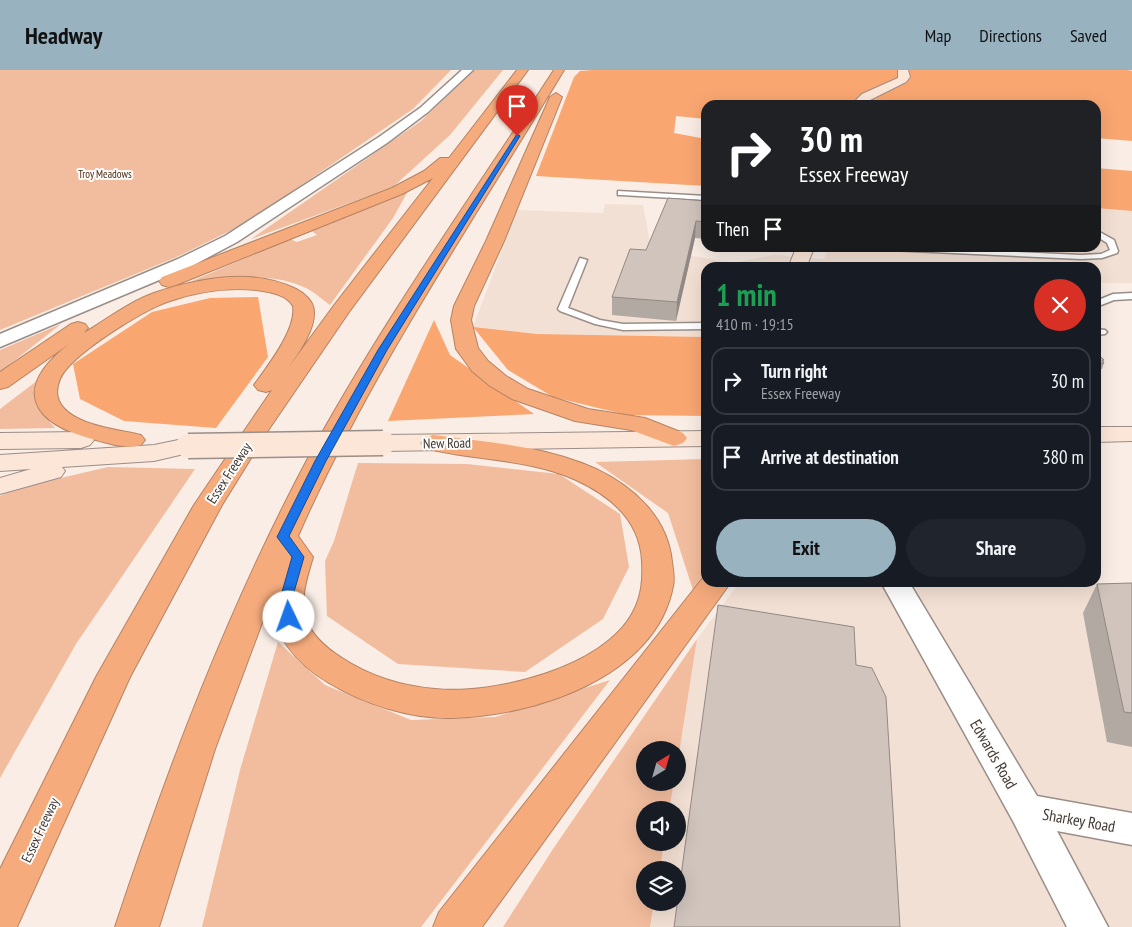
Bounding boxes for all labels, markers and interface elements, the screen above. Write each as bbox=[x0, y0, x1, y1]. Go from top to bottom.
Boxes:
text: Headway bbox=[25, 20, 102, 51]
text: Map bbox=[925, 24, 951, 47]
text: Directions bbox=[979, 24, 1042, 47]
text: Saved bbox=[1070, 24, 1107, 47]
pin bbox=[496, 85, 538, 136]
icon: arrive bbox=[503, 92, 531, 120]
text: 30 m bbox=[799, 116, 863, 162]
icon: right bbox=[716, 120, 781, 185]
text: Essex Freeway bbox=[799, 160, 908, 188]
park label: Troy Meadows bbox=[78, 167, 132, 181]
icon: arrive bbox=[759, 215, 787, 243]
text: Then bbox=[716, 217, 749, 241]
text: 1 min bbox=[716, 275, 777, 314]
button: close bbox=[1034, 279, 1086, 331]
text: 410 m · 19:15 bbox=[716, 314, 794, 334]
text: Turn right bbox=[761, 359, 827, 383]
icon: right bbox=[718, 367, 746, 395]
text: 30 m bbox=[1051, 369, 1084, 393]
text: Essex Freeway bbox=[761, 383, 840, 403]
street label: New Road bbox=[423, 434, 471, 452]
street label: Essex Freeway bbox=[203, 438, 256, 507]
icon: arrive bbox=[718, 443, 746, 471]
text: Arrive at destination bbox=[761, 445, 899, 469]
text: 380 m bbox=[1042, 445, 1084, 469]
button: Exit bbox=[716, 519, 896, 577]
button: Share bbox=[906, 519, 1086, 577]
position arrow bbox=[262, 590, 314, 642]
street label: Edwards Road bbox=[966, 716, 1022, 792]
north arrow bbox=[636, 741, 686, 791]
map controls bbox=[636, 741, 686, 911]
street label: Essex Freeway bbox=[17, 794, 63, 865]
button: sound bbox=[636, 801, 686, 851]
street label: Sharkey Road bbox=[1041, 804, 1117, 836]
button: layers bbox=[636, 861, 686, 911]

